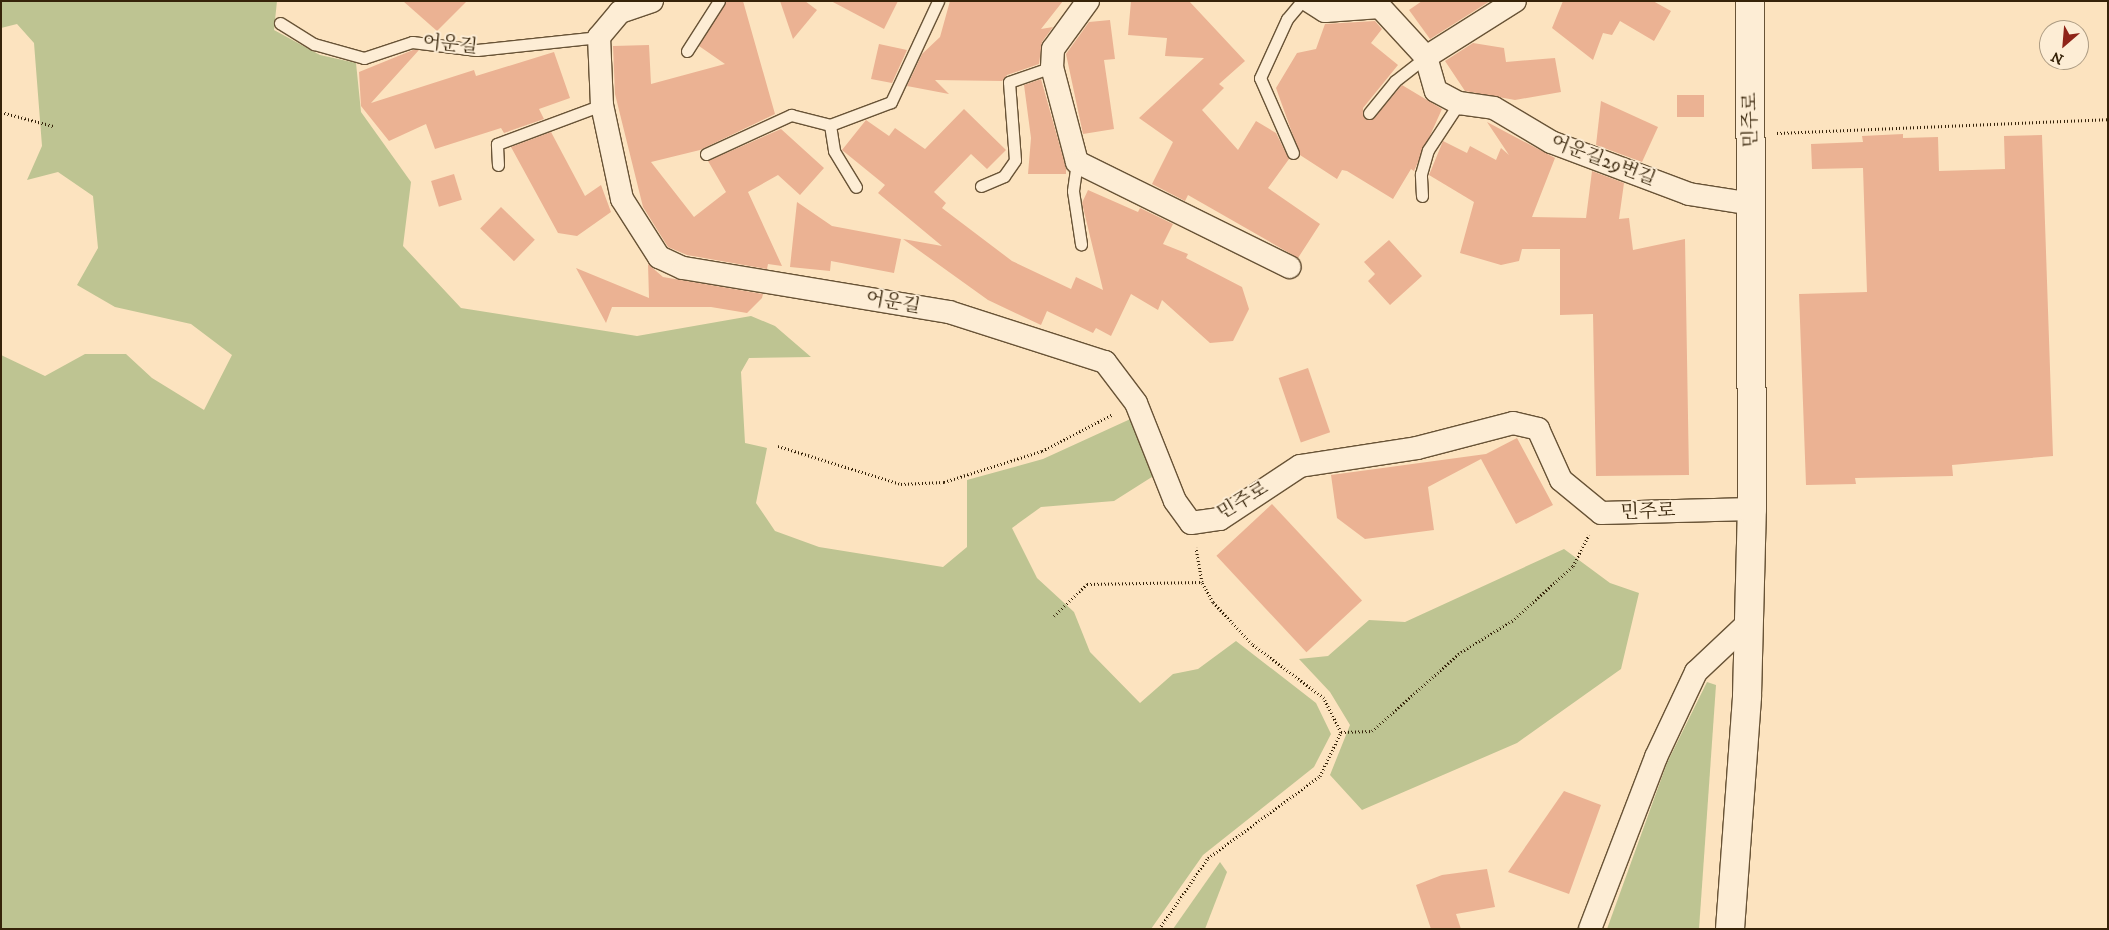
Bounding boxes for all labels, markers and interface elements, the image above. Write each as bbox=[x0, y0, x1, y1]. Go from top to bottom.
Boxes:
north arrow bbox=[2039, 20, 2089, 70]
street label: 어운길 bbox=[421, 31, 479, 59]
text: N bbox=[2048, 47, 2067, 68]
street label: 민주로 bbox=[1739, 92, 1763, 148]
street label: 어운길29번길 bbox=[1547, 131, 1659, 191]
street label: 어운길 bbox=[864, 287, 922, 319]
street label: 민주로 bbox=[1214, 477, 1272, 525]
street label: 민주로 bbox=[1620, 500, 1676, 524]

